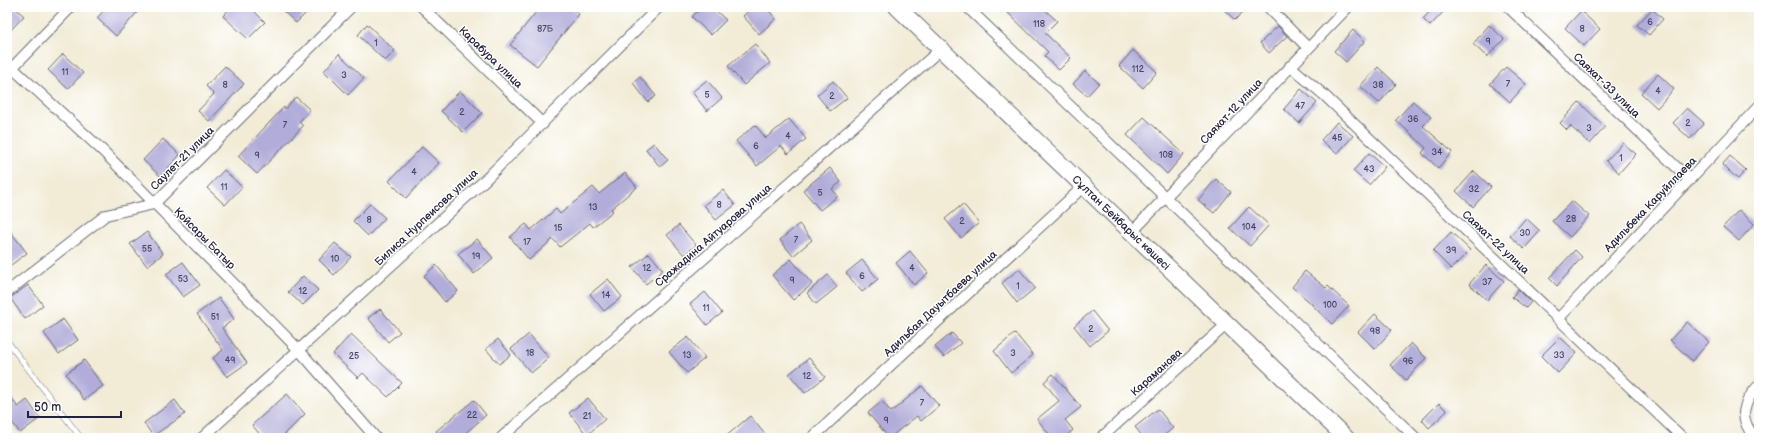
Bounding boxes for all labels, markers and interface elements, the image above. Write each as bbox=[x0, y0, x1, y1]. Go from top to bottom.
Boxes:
house number: 6 bbox=[1647, 17, 1653, 28]
house number: 118 bbox=[1033, 19, 1045, 30]
street label: Карабура улица bbox=[456, 24, 526, 91]
house number: 87Б bbox=[537, 24, 554, 35]
house number: 8 bbox=[1579, 24, 1585, 35]
house number: 9 bbox=[1485, 36, 1491, 47]
house number: 1 bbox=[374, 38, 378, 49]
street label: Саяхат-33 улица bbox=[1571, 50, 1643, 121]
house number: 112 bbox=[1132, 64, 1145, 75]
house number: 11 bbox=[62, 67, 68, 78]
house number: 3 bbox=[341, 70, 347, 81]
street label: Саяхат-12 улица bbox=[1198, 76, 1265, 147]
house number: 7 bbox=[1506, 79, 1511, 90]
house number: 8 bbox=[222, 80, 228, 91]
house number: 38 bbox=[1373, 80, 1383, 91]
house number: 4 bbox=[1655, 86, 1661, 97]
house number: 5 bbox=[704, 90, 710, 101]
house number: 2 bbox=[829, 91, 835, 102]
house number: 47 bbox=[1295, 101, 1306, 112]
house number: 2 bbox=[459, 107, 465, 118]
house number: 36 bbox=[1407, 114, 1419, 125]
house number: 2 bbox=[1685, 118, 1691, 129]
house number: 7 bbox=[283, 120, 288, 131]
house number: 3 bbox=[1586, 123, 1592, 134]
street label: Саулет-21 улица bbox=[148, 124, 217, 193]
house number: 4 bbox=[785, 131, 791, 142]
house number: 45 bbox=[1332, 133, 1342, 144]
house number: 6 bbox=[753, 141, 759, 152]
house number: 34 bbox=[1431, 147, 1443, 158]
house number: 9 bbox=[254, 150, 260, 161]
house number: 108 bbox=[1159, 150, 1173, 161]
house number: 1 bbox=[1619, 153, 1623, 164]
street label: Адильбека Каруйллаева bbox=[1601, 154, 1699, 255]
house number: 43 bbox=[1363, 164, 1375, 175]
street label: Билиса Нурпеисова улица bbox=[372, 166, 481, 268]
house number: 4 bbox=[411, 167, 417, 178]
street label: Сұлтан Бейбарыс көшесі bbox=[1069, 173, 1173, 273]
street label: Сражадина Айтуарова улица bbox=[653, 181, 775, 289]
house number: 11 bbox=[221, 182, 227, 193]
house number: 32 bbox=[1469, 184, 1480, 195]
house number: 5 bbox=[817, 188, 823, 199]
house number: 8 bbox=[716, 200, 722, 211]
house number: 13 bbox=[588, 202, 598, 213]
street label: Қойсары Батыр bbox=[171, 205, 239, 272]
street label: Саяхат-22 улица bbox=[1459, 208, 1532, 277]
house number: 28 bbox=[1566, 214, 1576, 225]
house number: 8 bbox=[366, 215, 372, 226]
house number: 2 bbox=[959, 216, 965, 227]
house number: 104 bbox=[1242, 222, 1257, 233]
house number: 15 bbox=[554, 223, 562, 234]
house number: 30 bbox=[1520, 228, 1530, 239]
house number: 7 bbox=[794, 235, 799, 246]
house number: 17 bbox=[523, 237, 532, 248]
house number: 55 bbox=[142, 244, 152, 255]
house number: 39 bbox=[1446, 245, 1456, 256]
street label: Адильбая Дауытбаева улица bbox=[881, 247, 1000, 360]
house number: 19 bbox=[472, 251, 480, 262]
house number: 10 bbox=[331, 254, 339, 265]
house number: 12 bbox=[643, 263, 652, 274]
house number: 4 bbox=[909, 263, 915, 274]
house number: 6 bbox=[859, 271, 865, 282]
house number: 53 bbox=[178, 274, 189, 285]
house number: 9 bbox=[789, 275, 795, 286]
house number: 37 bbox=[1482, 277, 1493, 288]
house number: 1 bbox=[1016, 281, 1020, 292]
house number: 12 bbox=[299, 286, 308, 297]
house number: 14 bbox=[602, 290, 611, 301]
house number: 100 bbox=[1323, 300, 1337, 311]
house number: 11 bbox=[703, 303, 709, 314]
house number: 51 bbox=[211, 312, 219, 323]
house number: 2 bbox=[1088, 324, 1094, 335]
house number: 98 bbox=[1370, 326, 1380, 337]
street label: Караманова bbox=[1128, 346, 1185, 399]
house number: 18 bbox=[526, 348, 534, 359]
house number: 3 bbox=[1010, 348, 1016, 359]
house number: 13 bbox=[682, 350, 692, 361]
house number: 33 bbox=[1553, 350, 1565, 361]
house number: 25 bbox=[349, 351, 359, 362]
house number: 49 bbox=[225, 355, 235, 366]
house number: 96 bbox=[1403, 356, 1414, 367]
house number: 12 bbox=[803, 371, 812, 382]
scale bar bbox=[28, 393, 121, 419]
house number: 7 bbox=[920, 398, 925, 409]
text: 50 m bbox=[34, 400, 61, 415]
house number: 22 bbox=[467, 410, 478, 421]
house number: 21 bbox=[583, 411, 591, 422]
house number: 9 bbox=[883, 415, 889, 426]

